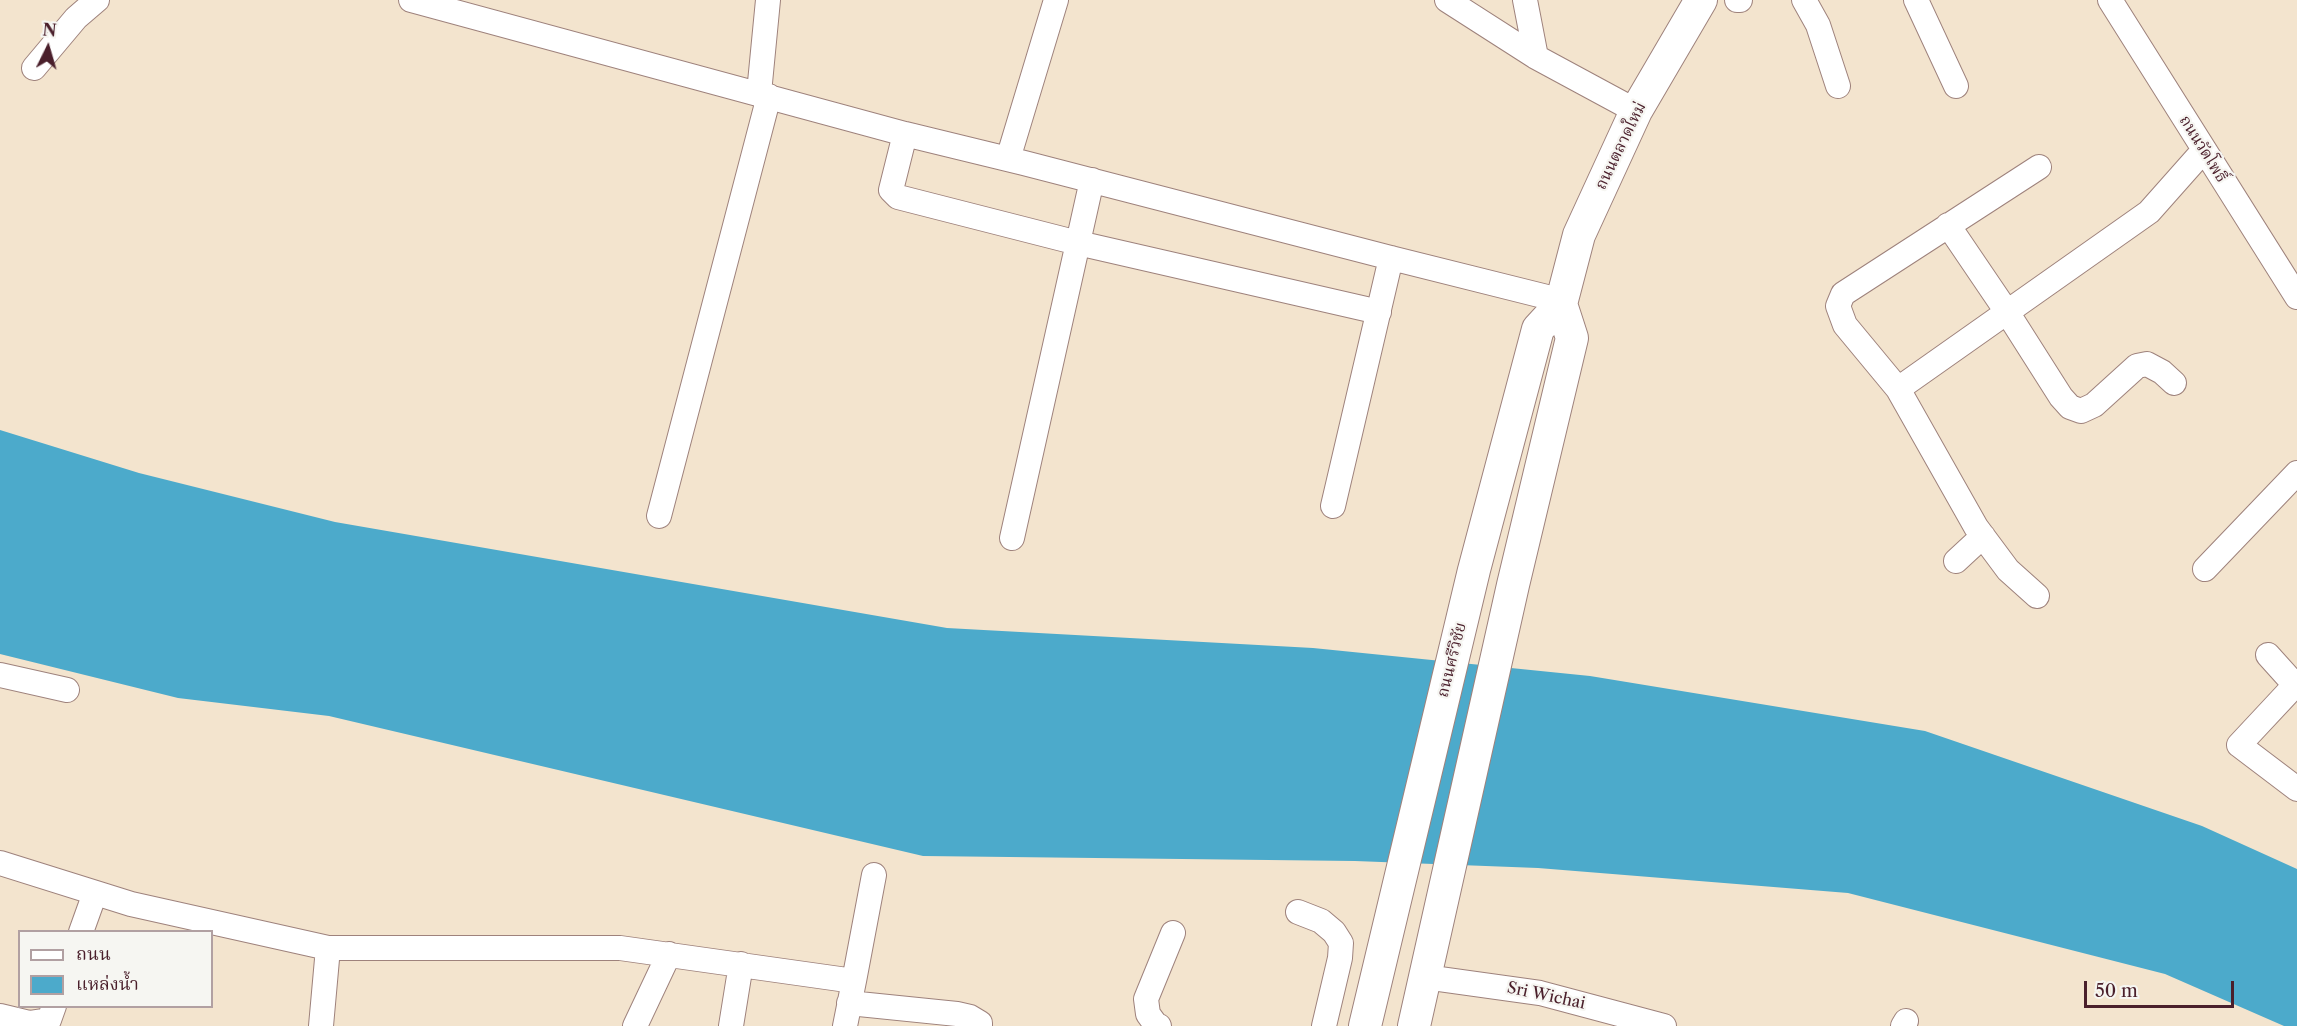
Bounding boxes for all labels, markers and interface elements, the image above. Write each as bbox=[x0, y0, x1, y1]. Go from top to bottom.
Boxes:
north arrow bbox=[18, 18, 78, 78]
text: N bbox=[42, 20, 57, 41]
street label: ถนนตลาดใหม่ bbox=[1592, 99, 1650, 193]
street label: ถนนวัดโพธิ์ bbox=[2175, 112, 2231, 186]
street label: ถนนศรีวิชัย bbox=[1433, 621, 1471, 699]
legend bbox=[18, 930, 213, 1008]
text: ถนน bbox=[76, 943, 111, 965]
scale bar bbox=[2087, 969, 2237, 1007]
text: แหล่งน้ำ bbox=[76, 973, 139, 995]
street label: Sri Wichai bbox=[1505, 978, 1587, 1014]
text: 50 m bbox=[2095, 980, 2138, 1002]

